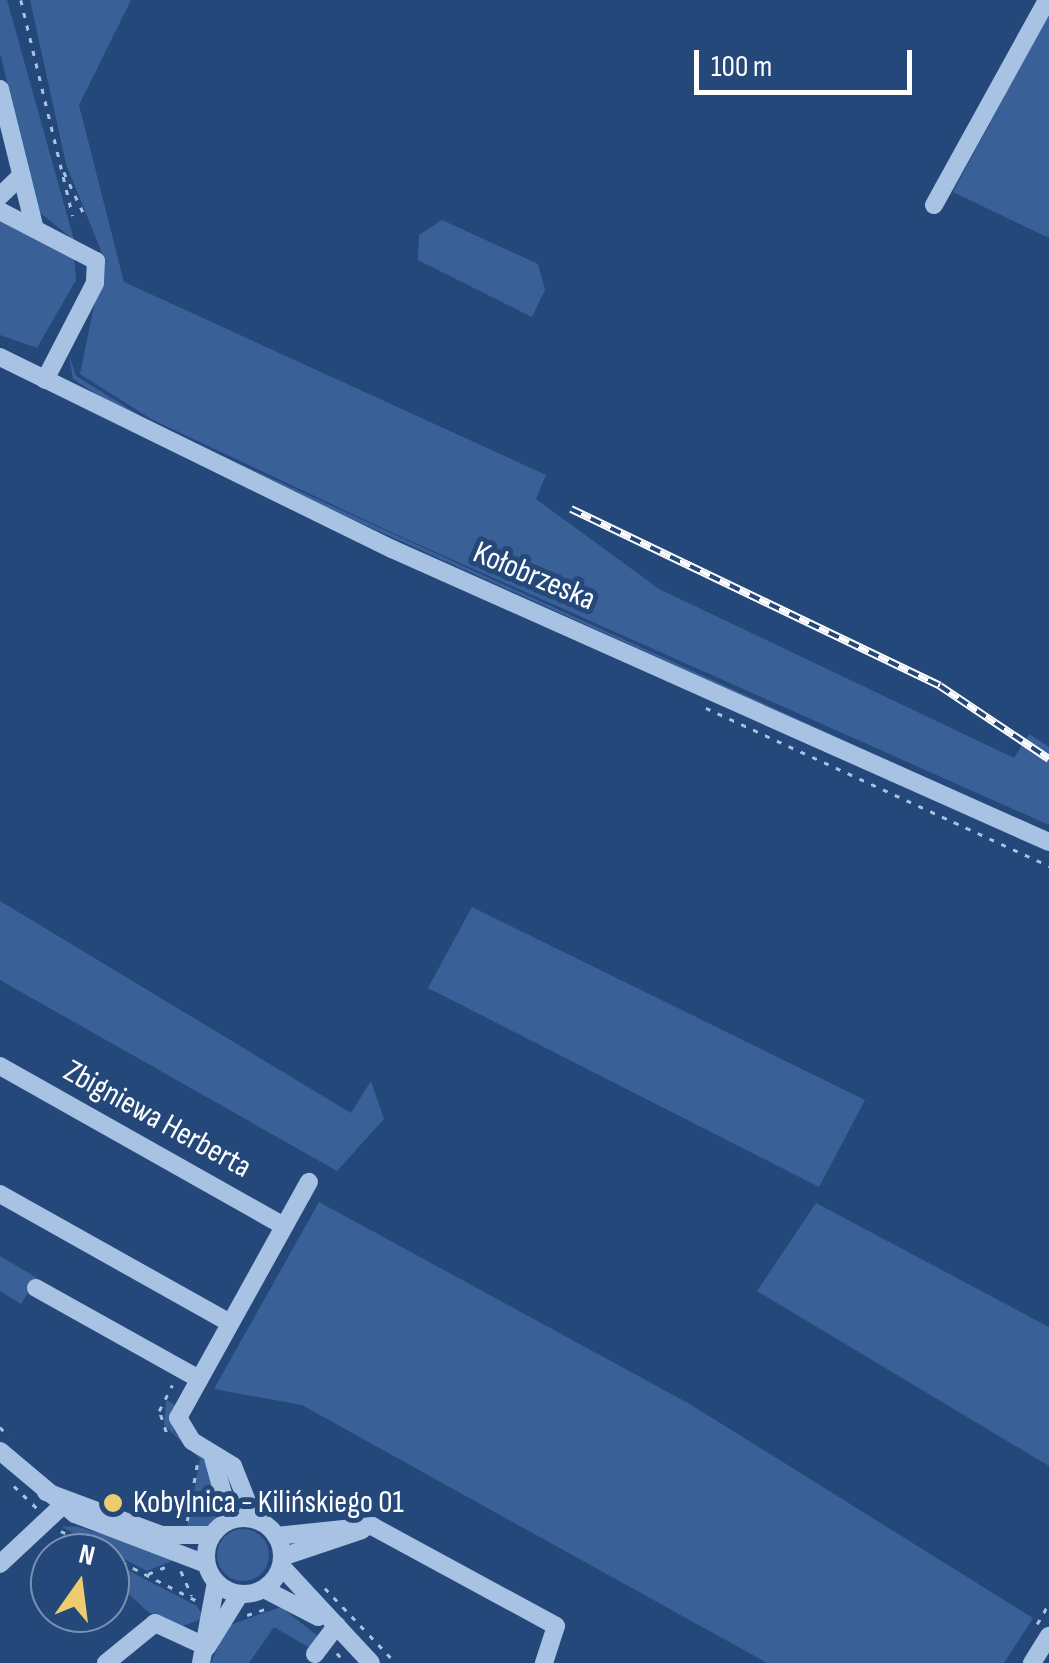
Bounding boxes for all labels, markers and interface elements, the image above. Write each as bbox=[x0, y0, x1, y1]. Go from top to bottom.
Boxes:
scale bar bbox=[699, 30, 916, 92]
text: 100 m bbox=[711, 49, 772, 85]
street label: Kołobrzeska bbox=[467, 534, 601, 620]
street label: Zbigniewa Herberta bbox=[56, 1053, 258, 1187]
place label: Kobylnica - Kilińskiego 01 bbox=[133, 1484, 404, 1522]
marker: Kobylnica - Kilińskiego 01 bbox=[102, 1492, 124, 1514]
north arrow bbox=[30, 1533, 130, 1633]
text: N bbox=[76, 1538, 98, 1573]

